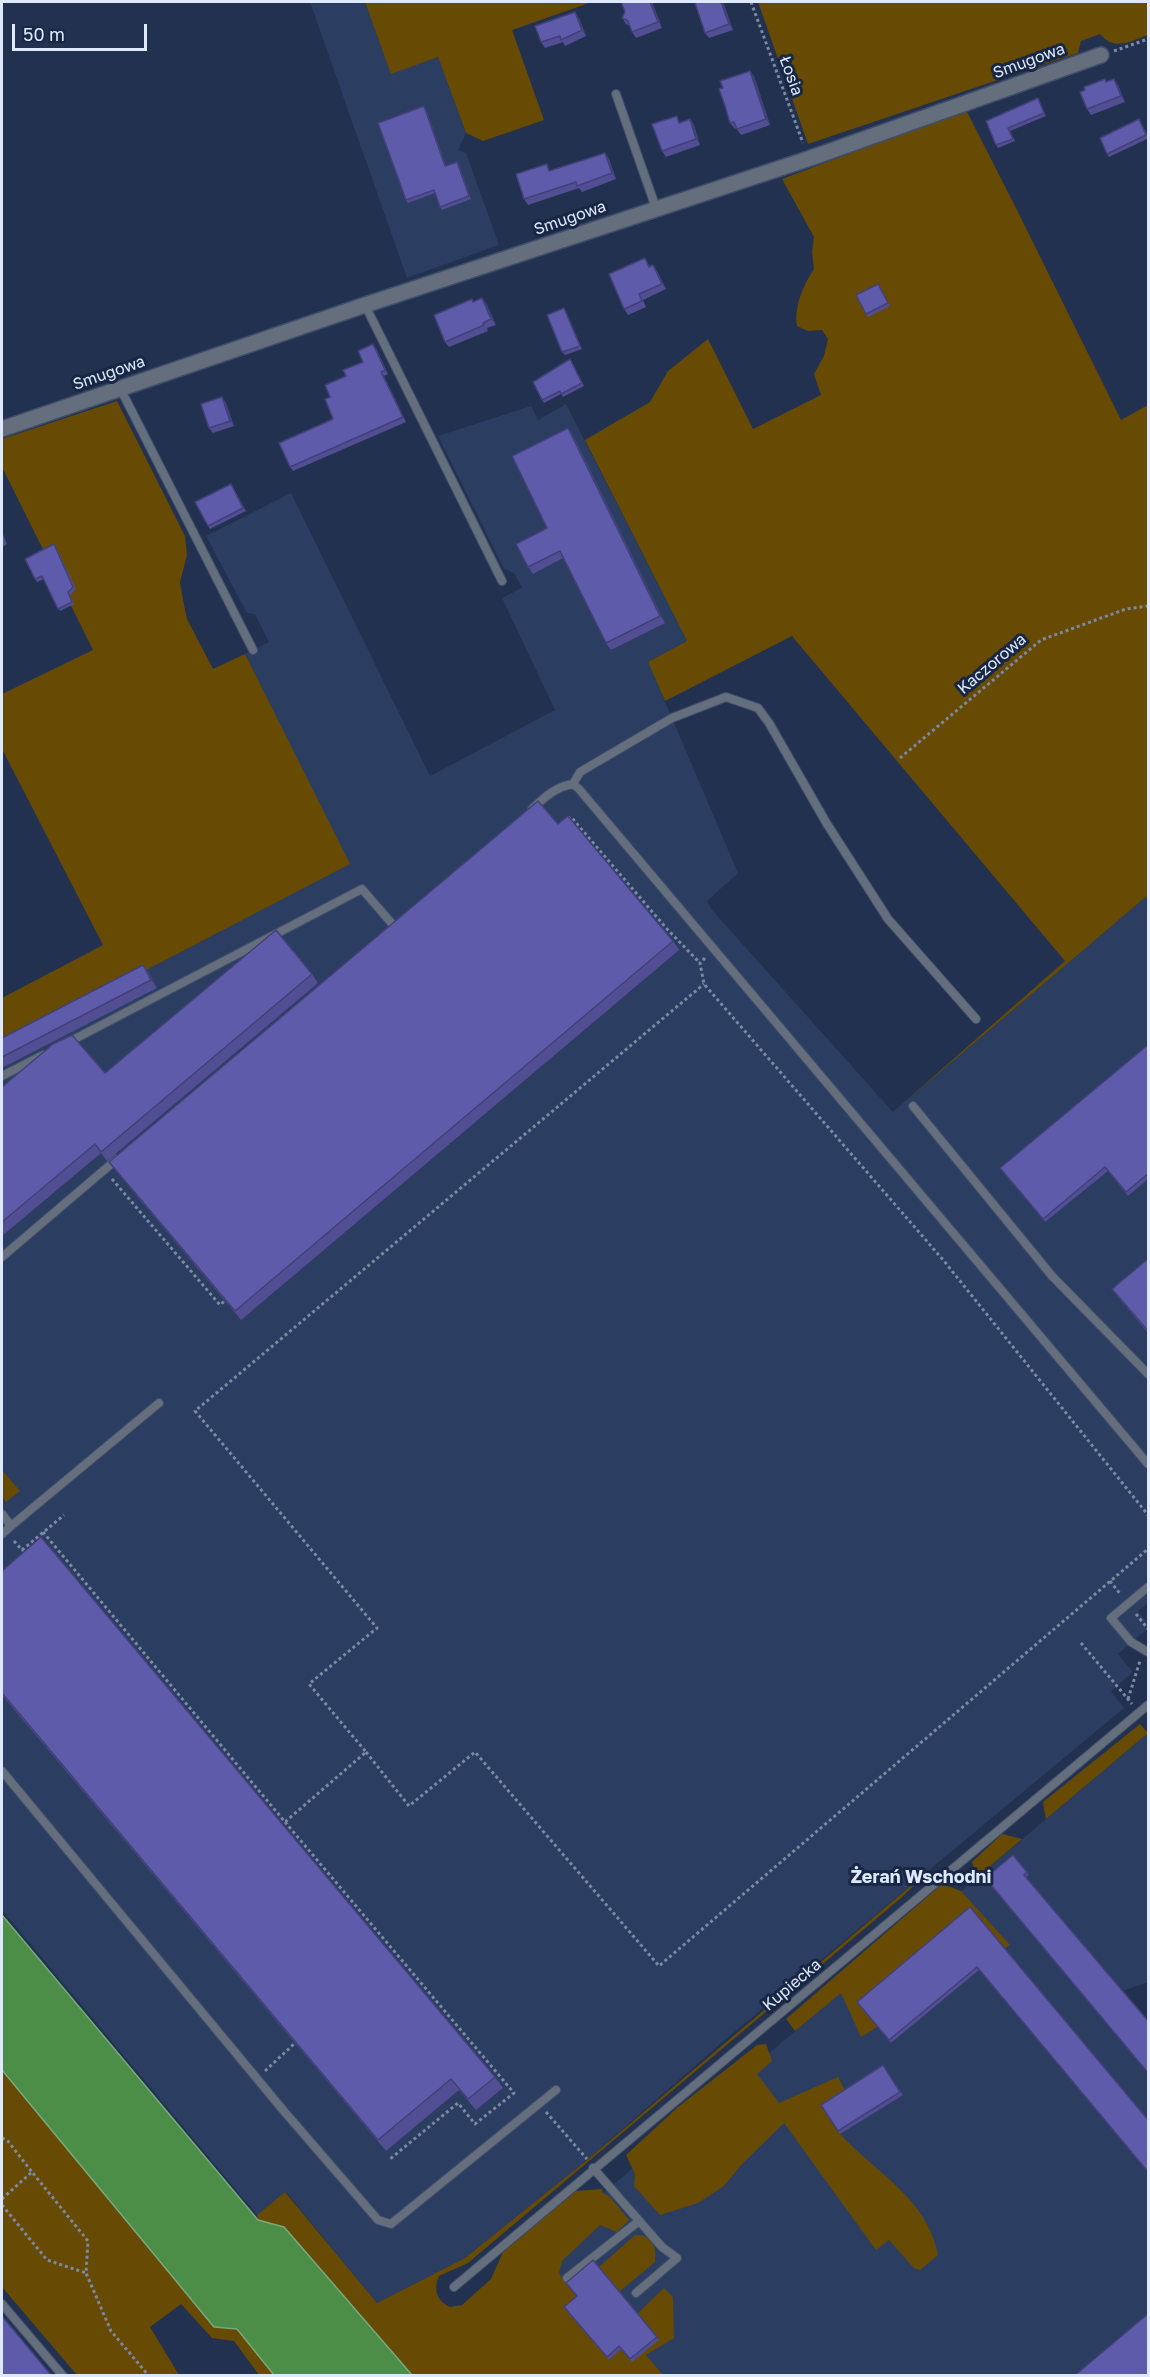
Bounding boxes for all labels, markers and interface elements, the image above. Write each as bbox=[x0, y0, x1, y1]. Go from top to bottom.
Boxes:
scale bar bbox=[15, 12, 150, 50]
text: 50 m bbox=[23, 23, 65, 45]
street label: Smugowa bbox=[990, 39, 1068, 83]
street label: Łosia bbox=[775, 54, 807, 98]
street label: Smugowa bbox=[531, 197, 609, 239]
street label: Smugowa bbox=[70, 352, 148, 394]
street label: Kaczorowa bbox=[954, 630, 1030, 698]
district label: Żerań Wschodni bbox=[851, 1866, 991, 1888]
street label: Kupiecka bbox=[759, 1955, 825, 2015]

